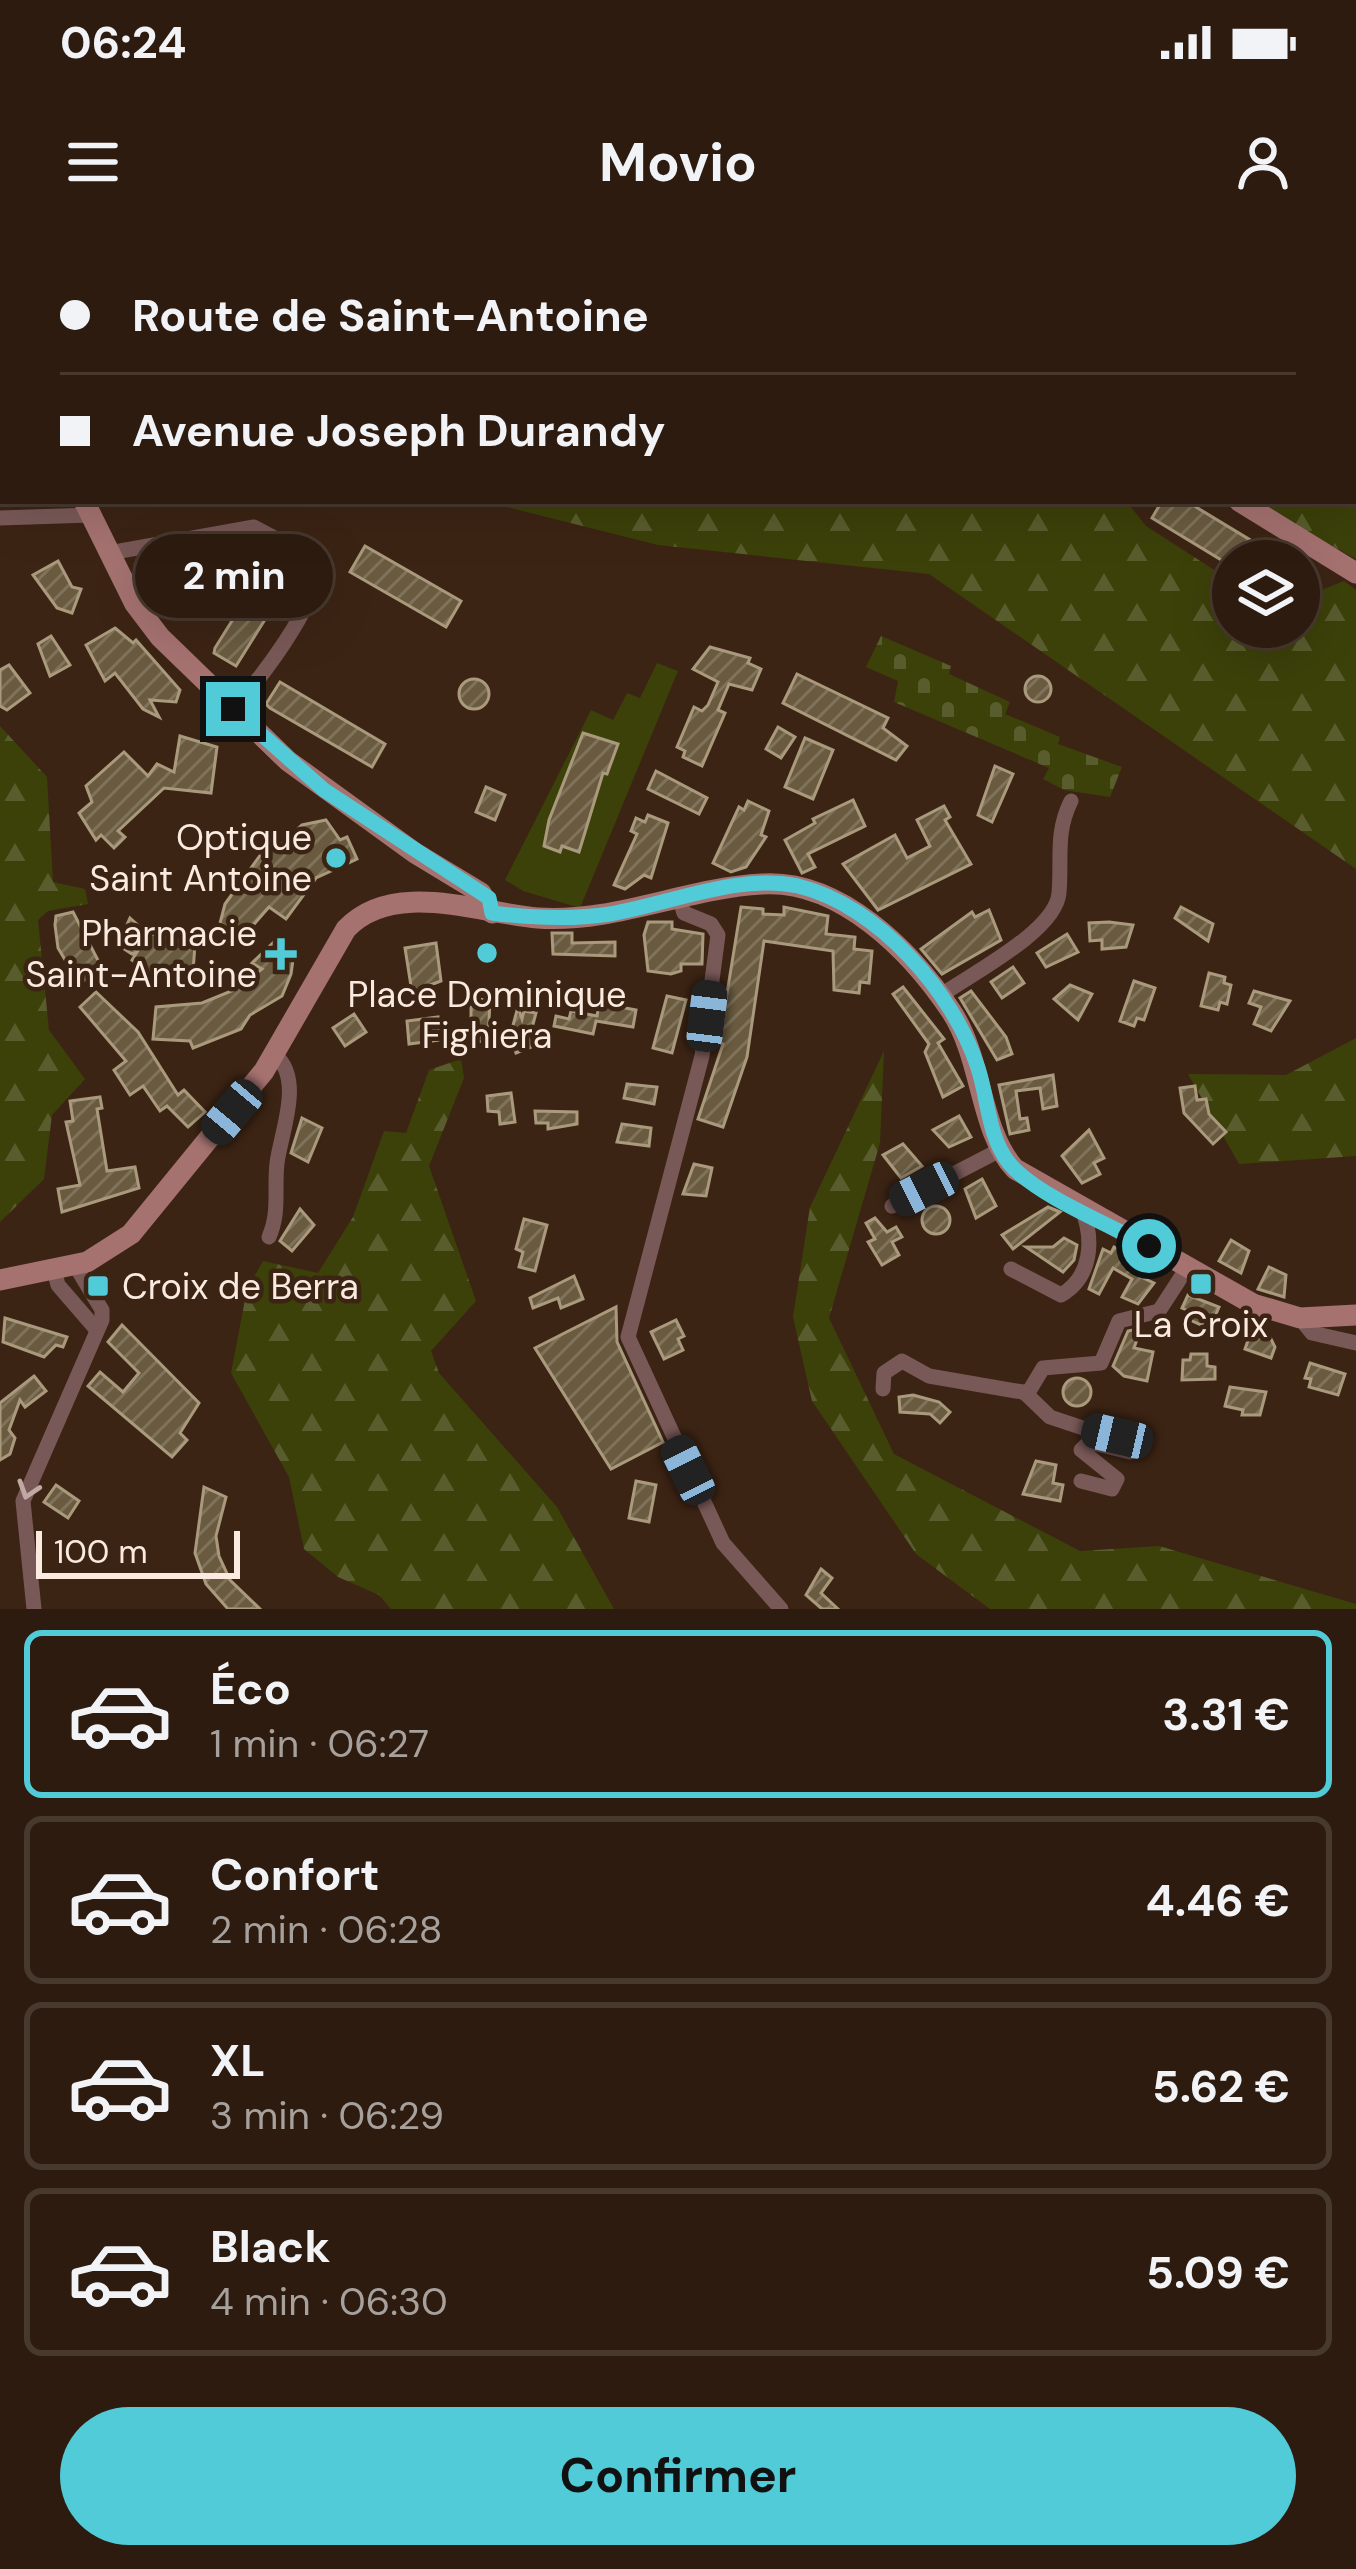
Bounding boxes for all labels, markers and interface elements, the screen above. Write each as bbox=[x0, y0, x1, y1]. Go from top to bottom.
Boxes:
text: 06:24 bbox=[60, 13, 187, 72]
text: Movio bbox=[599, 127, 757, 198]
icon: menu bbox=[60, 129, 126, 195]
icon: person bbox=[1230, 129, 1296, 195]
text: Route de Saint-Antoine bbox=[132, 286, 649, 345]
text: Avenue Joseph Durandy bbox=[132, 401, 665, 460]
callout: 2 min bbox=[134, 535, 332, 619]
map controls bbox=[1212, 540, 1320, 648]
button: layers bbox=[1212, 540, 1320, 648]
text: 2 min bbox=[182, 550, 286, 601]
route end bbox=[206, 682, 260, 736]
place label: Optique Saint Antoine bbox=[89, 814, 312, 902]
marker: Optique Saint Antoine bbox=[323, 845, 349, 871]
place label: Pharmacie Saint-Antoine bbox=[25, 910, 257, 998]
marker: Place Dominique Fighiera bbox=[474, 940, 500, 966]
marker: Pharmacie Saint-Antoine bbox=[268, 941, 294, 967]
place label: Place Dominique Fighiera bbox=[348, 971, 626, 1059]
car bbox=[685, 978, 729, 1054]
car bbox=[195, 1073, 269, 1151]
car bbox=[884, 1157, 964, 1221]
route start bbox=[1122, 1219, 1176, 1273]
place label: Croix de Berra bbox=[122, 1263, 359, 1310]
marker: La Croix bbox=[1188, 1271, 1214, 1297]
marker: Croix de Berra bbox=[85, 1273, 111, 1299]
place label: La Croix bbox=[1134, 1301, 1268, 1348]
car bbox=[1078, 1410, 1156, 1462]
car bbox=[656, 1430, 720, 1510]
one-way arrow bbox=[18, 1479, 43, 1500]
scale bar bbox=[36, 1525, 240, 1578]
text: 100 m bbox=[54, 1530, 148, 1573]
text: Éco bbox=[210, 1659, 291, 1718]
icon: car bbox=[66, 1660, 174, 1768]
text: 3.31 € bbox=[1162, 1685, 1290, 1744]
text: 1 min · 06:27 bbox=[210, 1718, 429, 1769]
text: Confort bbox=[210, 1845, 380, 1904]
icon: car bbox=[66, 1846, 174, 1954]
text: 4.46 € bbox=[1146, 1871, 1290, 1930]
text: 2 min · 06:28 bbox=[210, 1904, 442, 1955]
text: XL bbox=[210, 2031, 265, 2090]
icon: car bbox=[66, 2032, 174, 2140]
text: 5.62 € bbox=[1152, 2057, 1290, 2116]
text: 3 min · 06:29 bbox=[210, 2090, 444, 2141]
text: Black bbox=[210, 2217, 330, 2276]
icon: car bbox=[66, 2218, 174, 2326]
text: 5.09 € bbox=[1146, 2243, 1290, 2302]
text: 4 min · 06:30 bbox=[210, 2276, 448, 2327]
button: Confirmer bbox=[60, 2407, 1296, 2545]

